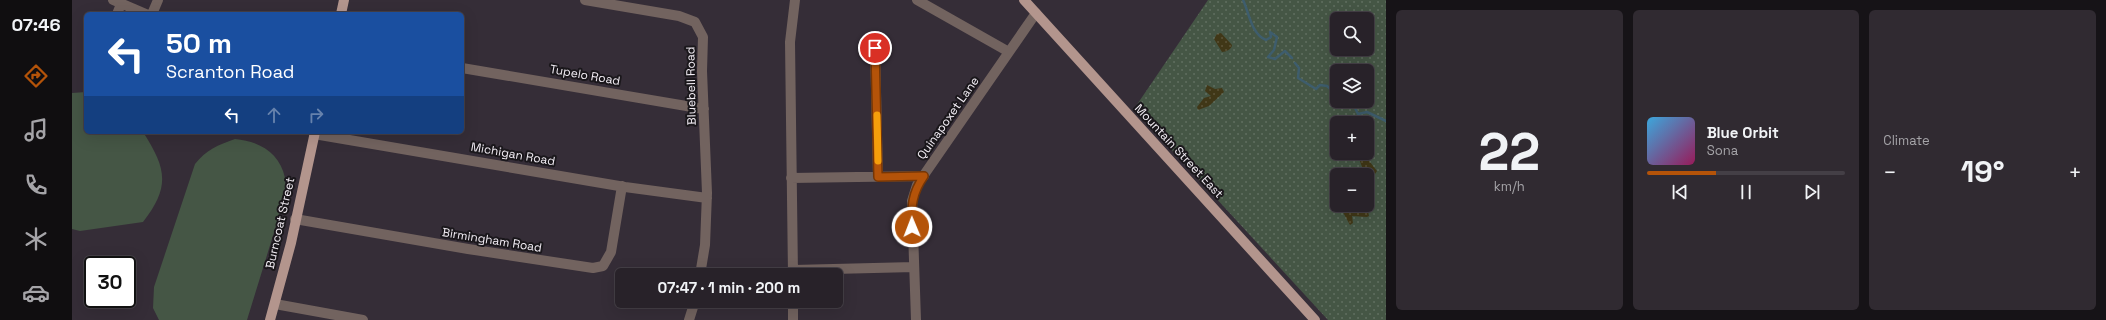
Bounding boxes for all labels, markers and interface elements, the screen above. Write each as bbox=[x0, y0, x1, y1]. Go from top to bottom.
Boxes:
map controls bbox=[1330, 12, 1374, 212]
button: search bbox=[1330, 12, 1374, 56]
text: 07:46 bbox=[11, 13, 61, 36]
text: 50 m bbox=[166, 25, 232, 61]
icon: left bbox=[100, 28, 152, 80]
pin bbox=[858, 31, 892, 65]
icon: arrive bbox=[864, 37, 886, 59]
street label: Bluebell Road bbox=[682, 47, 700, 125]
text: Scranton Road bbox=[166, 60, 294, 83]
street label: Tupelo Road bbox=[549, 61, 621, 89]
icon: directions bbox=[22, 62, 50, 90]
button: layers bbox=[1330, 64, 1374, 108]
street label: Quinapoxet Lane bbox=[914, 74, 982, 162]
street label: Mountain Street East bbox=[1131, 101, 1227, 201]
icon: left bbox=[221, 104, 243, 126]
icon: ahead bbox=[263, 104, 285, 126]
icon: right bbox=[305, 104, 327, 126]
icon: music bbox=[22, 116, 50, 144]
button: + bbox=[1330, 116, 1374, 160]
text: 22 bbox=[1478, 119, 1540, 185]
text: Blue Orbit bbox=[1707, 123, 1779, 142]
text: Climate bbox=[1883, 132, 1930, 149]
street label: Michigan Road bbox=[470, 139, 556, 169]
text: Sona bbox=[1707, 142, 1738, 159]
text: 19° bbox=[1961, 152, 2005, 191]
text: − bbox=[1883, 158, 1897, 186]
text: + bbox=[2068, 158, 2082, 186]
button: − bbox=[1330, 168, 1374, 212]
icon: phone bbox=[22, 171, 50, 199]
street label: Burncoat Street bbox=[262, 176, 298, 270]
text: km/h bbox=[1494, 178, 1525, 195]
icon: previous bbox=[1669, 181, 1691, 203]
icon: pause bbox=[1735, 181, 1757, 203]
icon: next bbox=[1801, 181, 1823, 203]
position arrow bbox=[891, 206, 933, 248]
street label: Birmingham Road bbox=[441, 224, 543, 256]
icon: climate bbox=[22, 225, 50, 253]
speed limit sign: 30 bbox=[84, 256, 136, 308]
text: 07:47 · 1 min · 200 m bbox=[658, 278, 800, 297]
icon: car bbox=[22, 279, 50, 307]

